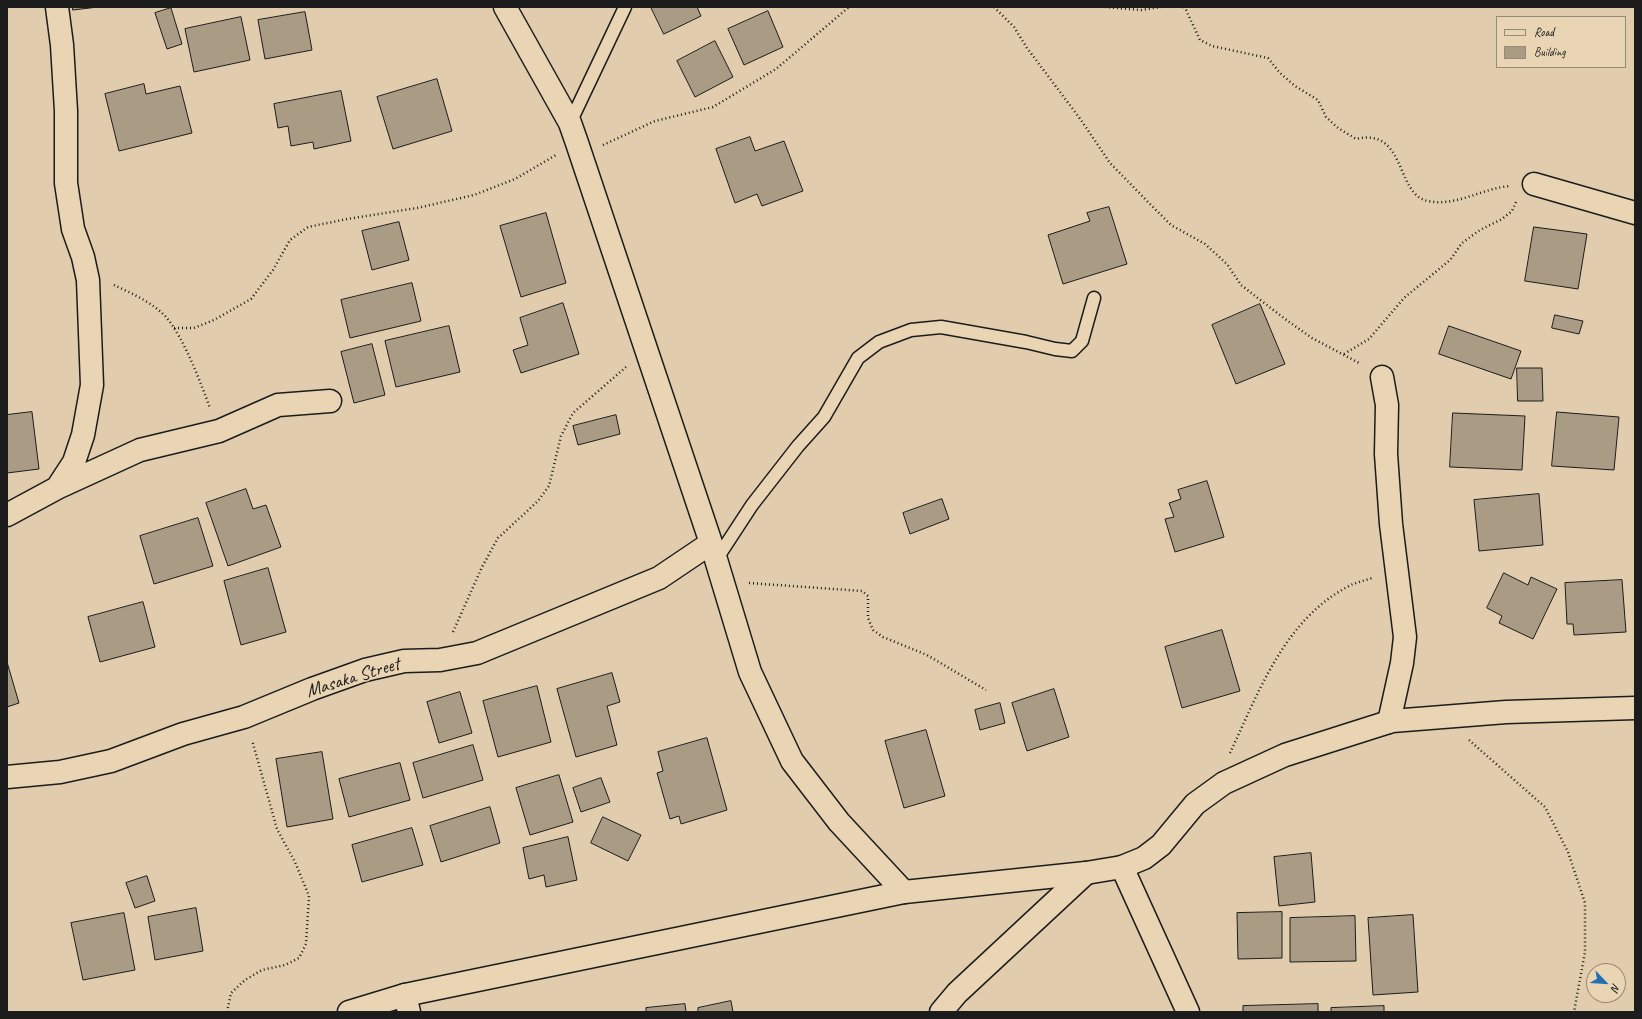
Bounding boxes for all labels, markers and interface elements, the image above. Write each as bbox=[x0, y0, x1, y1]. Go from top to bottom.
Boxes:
legend bbox=[1496, 16, 1626, 68]
text: Road bbox=[1534, 24, 1554, 40]
text: Building bbox=[1534, 44, 1566, 60]
street label: Masaka Street bbox=[303, 653, 403, 703]
north arrow bbox=[1586, 963, 1626, 1003]
text: N bbox=[1608, 982, 1624, 994]

